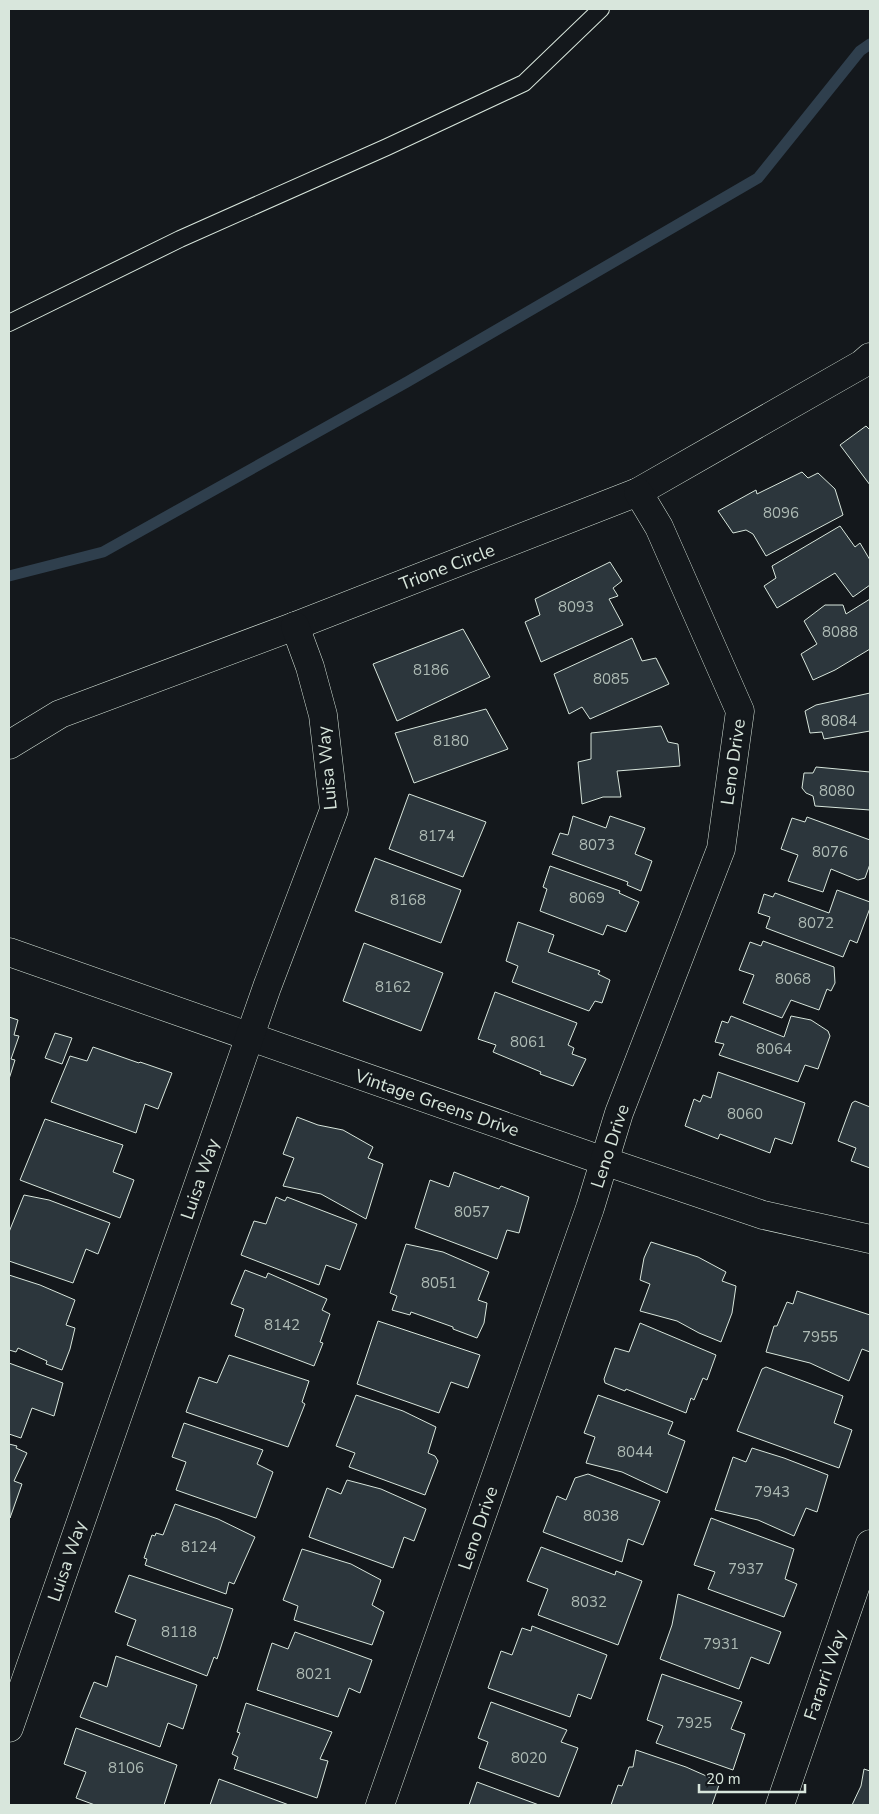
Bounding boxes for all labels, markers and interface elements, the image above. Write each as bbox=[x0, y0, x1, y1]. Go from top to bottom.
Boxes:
house number: 8096 bbox=[763, 503, 799, 523]
street label: Trione Circle bbox=[396, 538, 498, 596]
house number: 8093 bbox=[558, 597, 594, 617]
house number: 8088 bbox=[822, 622, 858, 642]
house number: 8186 bbox=[413, 660, 449, 680]
house number: 8085 bbox=[593, 669, 629, 689]
house number: 8084 bbox=[821, 711, 857, 731]
street label: Leno Drive bbox=[715, 717, 751, 807]
street label: Luisa Way bbox=[311, 724, 343, 811]
house number: 8180 bbox=[433, 731, 469, 751]
house number: 8080 bbox=[819, 781, 855, 801]
house number: 8174 bbox=[419, 826, 455, 846]
house number: 8073 bbox=[579, 835, 615, 855]
house number: 8076 bbox=[812, 842, 848, 862]
house number: 8069 bbox=[569, 888, 605, 908]
house number: 8168 bbox=[390, 890, 426, 910]
house number: 8072 bbox=[798, 913, 834, 933]
house number: 8068 bbox=[775, 969, 811, 989]
house number: 8162 bbox=[375, 977, 411, 997]
house number: 8061 bbox=[510, 1032, 546, 1052]
house number: 8064 bbox=[756, 1039, 792, 1059]
street label: Vintage Greens Drive bbox=[351, 1063, 522, 1142]
street label: Leno Drive bbox=[585, 1101, 635, 1191]
house number: 8060 bbox=[727, 1104, 763, 1124]
street label: Luisa Way bbox=[175, 1135, 225, 1223]
house number: 8057 bbox=[454, 1202, 490, 1222]
house number: 8051 bbox=[421, 1273, 457, 1293]
house number: 8142 bbox=[264, 1315, 300, 1335]
house number: 7955 bbox=[802, 1327, 838, 1347]
house number: 8044 bbox=[617, 1442, 653, 1462]
house number: 7943 bbox=[754, 1482, 790, 1502]
street label: Leno Drive bbox=[453, 1483, 503, 1573]
house number: 8038 bbox=[583, 1506, 619, 1526]
street label: Luisa Way bbox=[42, 1517, 92, 1605]
house number: 8124 bbox=[181, 1537, 217, 1557]
house number: 7937 bbox=[728, 1559, 764, 1579]
house number: 8032 bbox=[571, 1592, 607, 1612]
house number: 8118 bbox=[161, 1622, 197, 1642]
street label: Fararri Way bbox=[798, 1626, 852, 1723]
house number: 7931 bbox=[703, 1634, 739, 1654]
house number: 8021 bbox=[296, 1664, 332, 1684]
house number: 7925 bbox=[676, 1713, 712, 1733]
house number: 8020 bbox=[511, 1748, 547, 1768]
house number: 8106 bbox=[108, 1758, 144, 1778]
scale bar bbox=[699, 1762, 805, 1794]
text: 20 m bbox=[706, 1769, 741, 1789]

